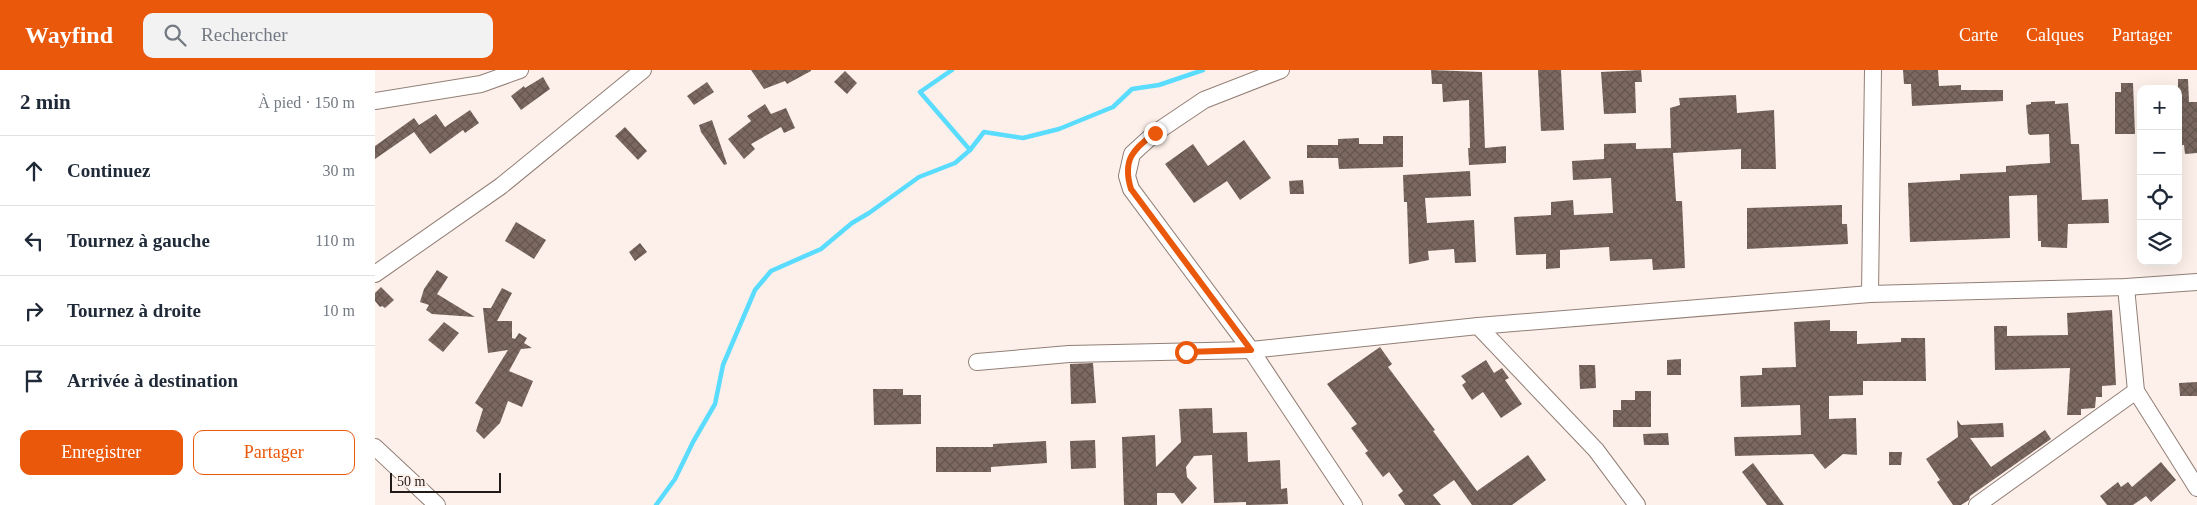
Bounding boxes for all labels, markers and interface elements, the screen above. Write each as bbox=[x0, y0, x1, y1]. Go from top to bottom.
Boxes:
search box bbox=[143, 13, 493, 58]
icon: search bbox=[161, 21, 189, 49]
text: Wayfind bbox=[25, 22, 113, 48]
text: Rechercher bbox=[201, 24, 288, 45]
text: Carte bbox=[1959, 25, 1998, 45]
text: Calques bbox=[2026, 25, 2084, 45]
text: Partager bbox=[2112, 25, 2172, 45]
map controls bbox=[2137, 85, 2182, 265]
button: + bbox=[2137, 85, 2182, 130]
text: 2 min bbox=[20, 90, 71, 114]
text: À pied · 150 m bbox=[258, 94, 355, 111]
route end bbox=[1144, 122, 1167, 145]
button: − bbox=[2137, 130, 2182, 175]
icon: ahead bbox=[20, 157, 48, 185]
text: Continuez bbox=[67, 160, 150, 181]
text: 30 m bbox=[323, 162, 355, 179]
button: locate bbox=[2137, 175, 2182, 220]
button: layers bbox=[2137, 220, 2182, 265]
icon: left bbox=[20, 227, 48, 255]
text: Tournez à gauche bbox=[67, 230, 210, 251]
text: 110 m bbox=[315, 232, 355, 249]
icon: right bbox=[20, 297, 48, 325]
text: Tournez à droite bbox=[67, 300, 201, 321]
text: 10 m bbox=[323, 302, 355, 319]
route start bbox=[1175, 341, 1198, 364]
icon: arrive bbox=[20, 367, 48, 395]
text: Arrivée à destination bbox=[67, 370, 238, 391]
button: Enregistrer bbox=[20, 430, 183, 475]
button: Partager bbox=[193, 430, 355, 475]
scale bar bbox=[390, 470, 501, 493]
text: 50 m bbox=[397, 474, 425, 489]

